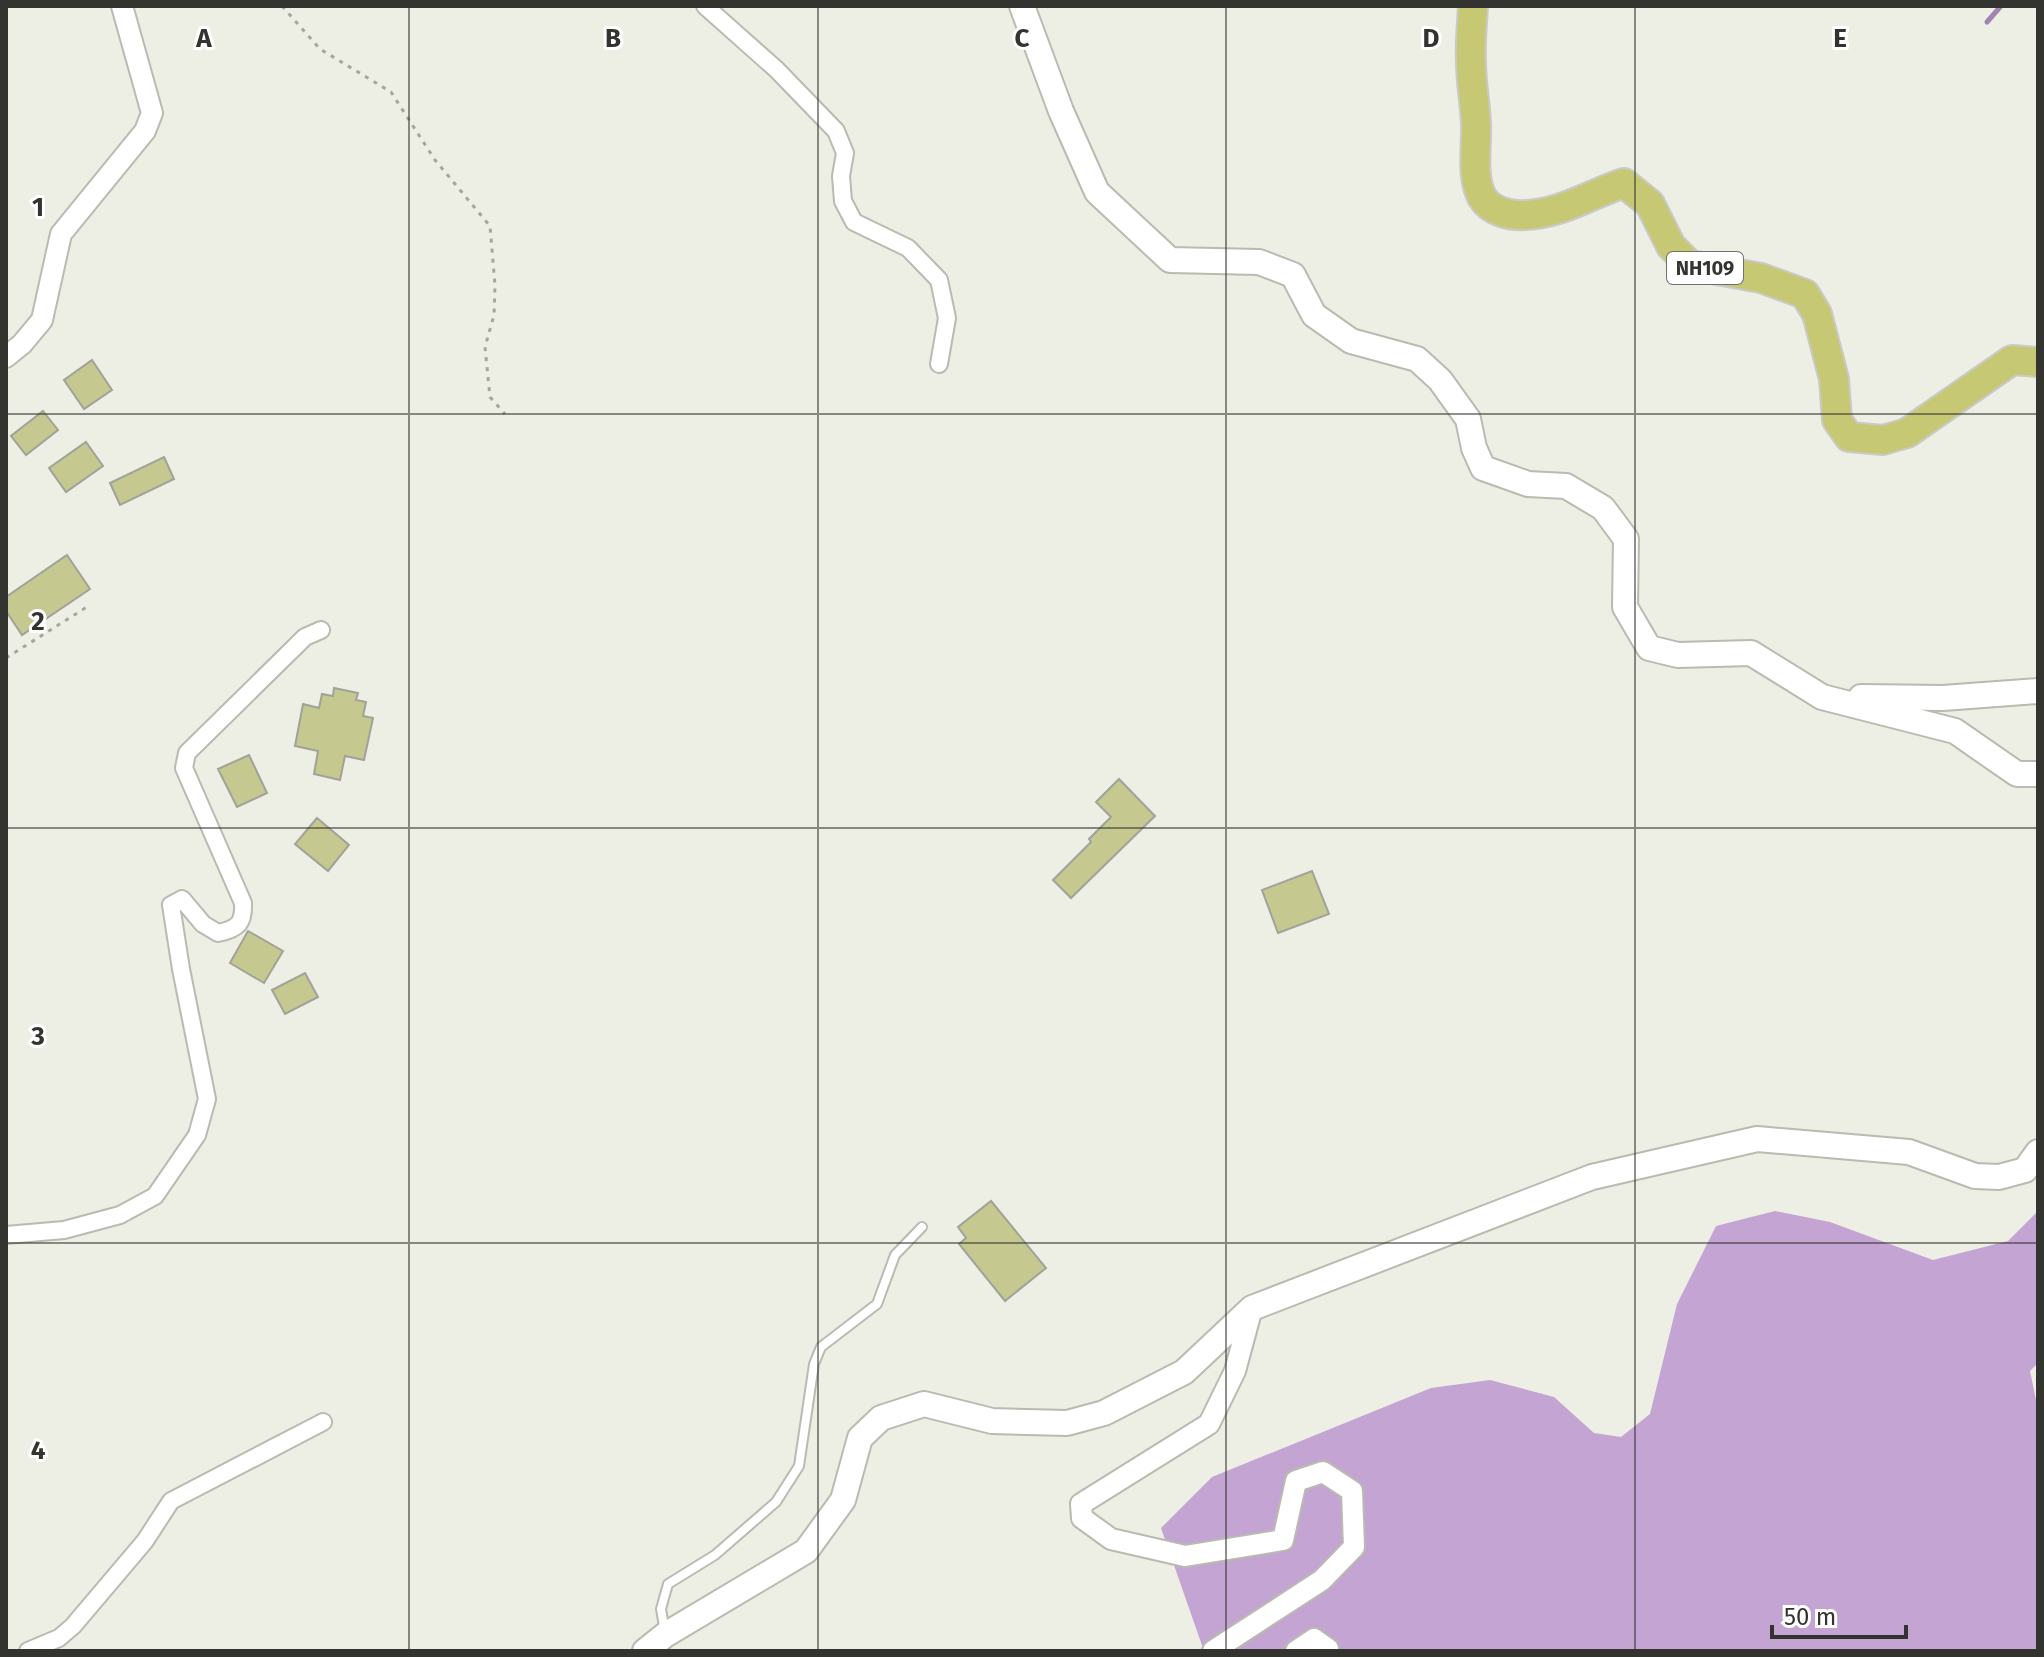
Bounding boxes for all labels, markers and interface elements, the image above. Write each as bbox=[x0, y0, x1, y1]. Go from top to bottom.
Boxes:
text: A bbox=[195, 23, 212, 54]
text: B bbox=[605, 23, 621, 54]
text: C bbox=[1015, 23, 1030, 54]
text: D bbox=[1423, 23, 1440, 54]
text: E bbox=[1833, 23, 1847, 54]
text: 1 bbox=[32, 192, 44, 223]
road number: NH109 bbox=[1667, 252, 1743, 284]
text: 2 bbox=[31, 606, 45, 637]
text: 3 bbox=[30, 1021, 45, 1052]
text: 4 bbox=[31, 1435, 46, 1466]
scale bar bbox=[1772, 1589, 1906, 1639]
text: 50 m bbox=[1784, 1603, 1836, 1631]

